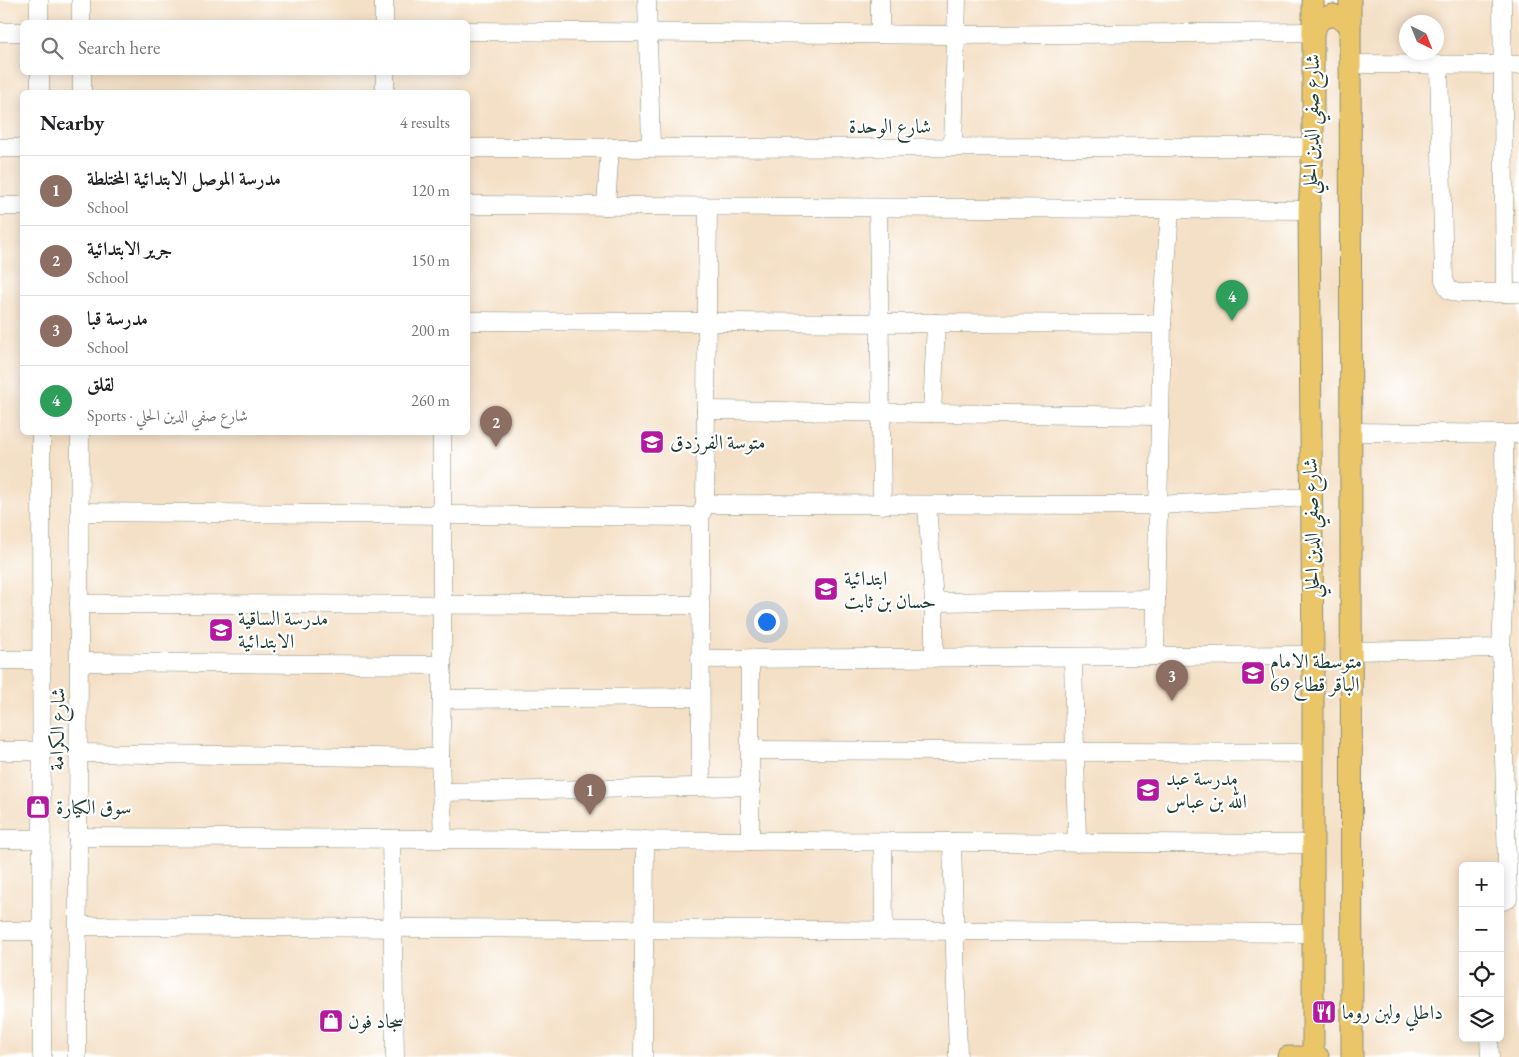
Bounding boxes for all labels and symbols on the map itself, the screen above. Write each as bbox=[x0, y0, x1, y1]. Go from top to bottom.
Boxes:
north arrow bbox=[1399, 15, 1444, 60]
street label: شارع صفي الدين الحلي bbox=[1297, 54, 1332, 194]
street label: شارع الوحدة bbox=[849, 113, 931, 144]
pin: 4 bbox=[1216, 280, 1248, 321]
pin: 2 bbox=[480, 406, 512, 447]
school or university icon: متوسة الفرزدق bbox=[639, 429, 665, 455]
place label: متوسة الفرزدق bbox=[670, 429, 765, 455]
street label: شارع صفي الدين الحلي bbox=[1297, 458, 1332, 598]
place label: ابتدائية حسان بن ثابت bbox=[844, 565, 936, 614]
school or university icon: ابتدائية حسان بن ثابت bbox=[813, 576, 839, 602]
place label: مدرسة الساقية الابتدائية bbox=[238, 605, 328, 654]
your location bbox=[754, 609, 780, 635]
school or university icon: مدرسة الساقية الابتدائية bbox=[208, 617, 234, 643]
place label: متوسطة الامام الباقر قطاع 69 bbox=[1270, 648, 1362, 702]
pin: 3 bbox=[1156, 660, 1188, 701]
school or university icon: متوسطة الامام الباقر قطاع 69 bbox=[1240, 660, 1266, 686]
street label: شارع الكرامة bbox=[43, 687, 76, 771]
place label: مدرسة عبد الله بن عباس bbox=[1166, 765, 1247, 814]
pin: 1 bbox=[574, 774, 606, 815]
school or university icon: مدرسة عبد الله بن عباس bbox=[1135, 777, 1161, 803]
shop icon: سوق الكيارة bbox=[25, 794, 51, 820]
place label: سوق الكيارة bbox=[56, 794, 132, 820]
restaurant icon: داطلي ولبن روما bbox=[1311, 999, 1337, 1025]
place label: داطلي ولبن روما bbox=[1342, 999, 1443, 1032]
shop icon: سجاد فون bbox=[318, 1008, 344, 1034]
place label: سجاد فون bbox=[348, 1008, 404, 1034]

